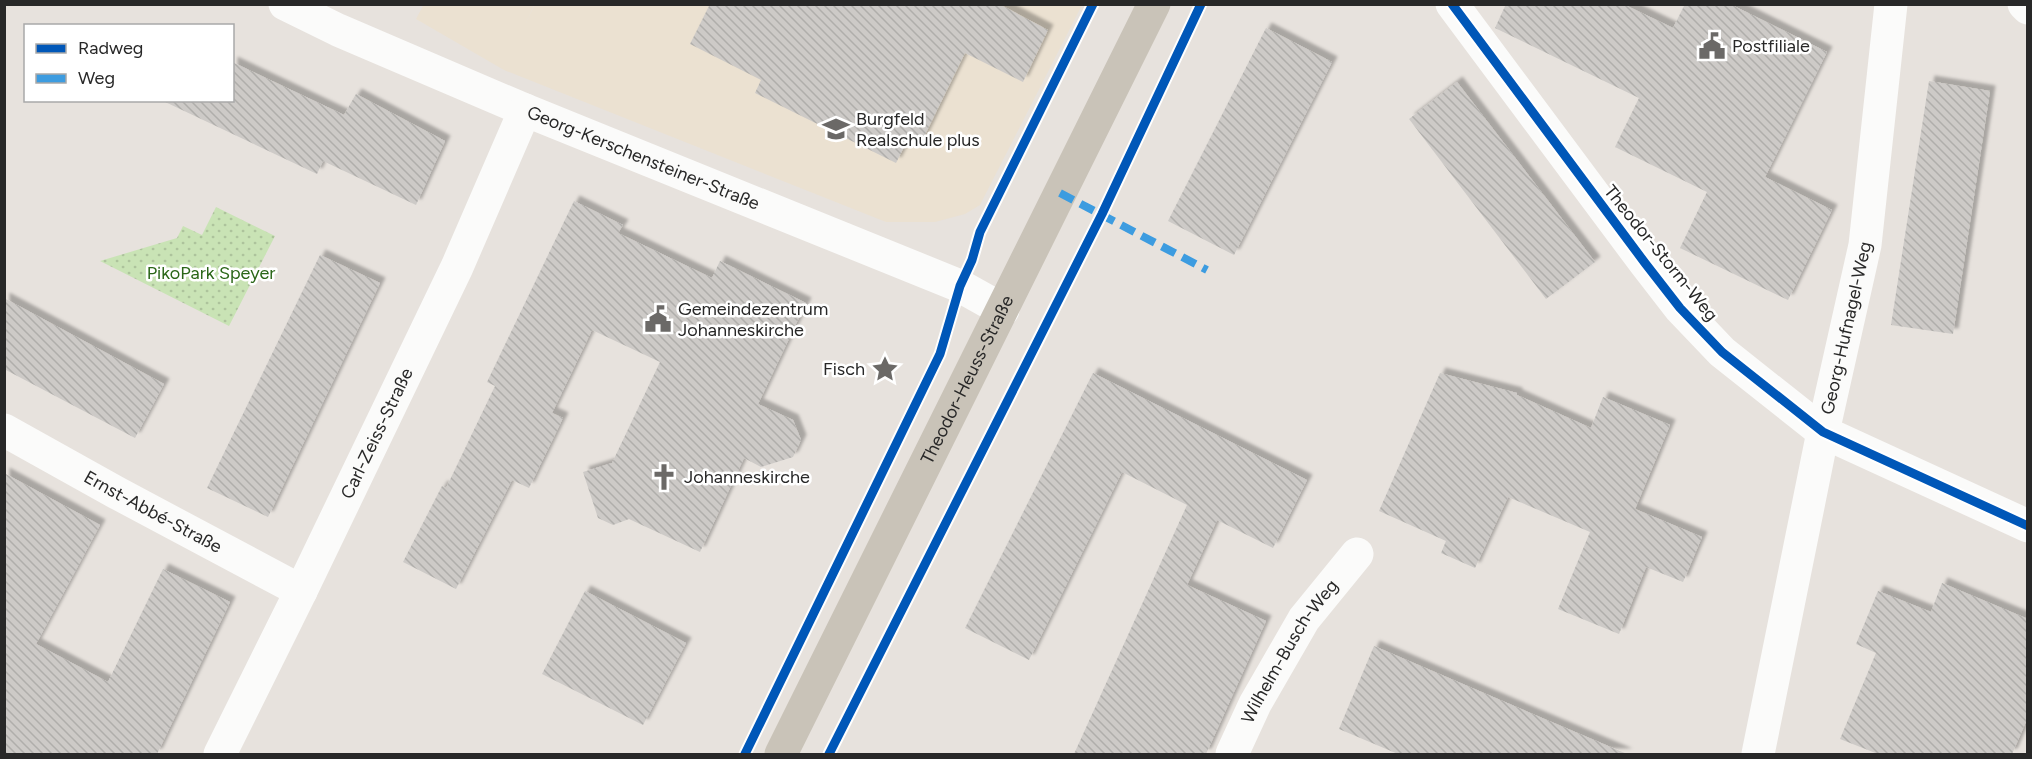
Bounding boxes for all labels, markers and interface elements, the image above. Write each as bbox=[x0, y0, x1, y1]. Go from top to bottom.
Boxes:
legend bbox=[24, 24, 234, 102]
public building icon: Postfiliale bbox=[1697, 31, 1727, 61]
place label: Postfiliale bbox=[1732, 35, 1810, 57]
text: Radweg bbox=[78, 37, 143, 59]
text: Weg bbox=[78, 67, 115, 89]
street label: Georg-Kerschensteiner-Straße bbox=[524, 101, 763, 215]
place label: Burgfeld Realschule plus bbox=[856, 108, 980, 151]
school or university icon: Burgfeld Realschule plus bbox=[821, 114, 851, 144]
street label: Theodor-Storm-Weg bbox=[1599, 180, 1723, 326]
street label: Georg-Hufnagel-Weg bbox=[1816, 240, 1876, 417]
park label: PikoPark Speyer bbox=[147, 262, 275, 284]
street label: Theodor-Heuss-Straße bbox=[916, 292, 1018, 468]
place label: Gemeindezentrum Johanneskirche bbox=[678, 298, 828, 341]
public building icon: Gemeindezentrum Johanneskirche bbox=[643, 304, 673, 334]
place icon: Fisch bbox=[870, 354, 900, 384]
place label: Fisch bbox=[823, 358, 865, 380]
street label: Carl-Zeiss-Straße bbox=[336, 364, 418, 502]
church icon: Johanneskirche bbox=[649, 462, 679, 492]
street label: Ernst-Abbé-Straße bbox=[80, 466, 226, 558]
place label: Johanneskirche bbox=[684, 466, 810, 488]
street label: Wilhelm-Busch-Weg bbox=[1237, 575, 1343, 727]

